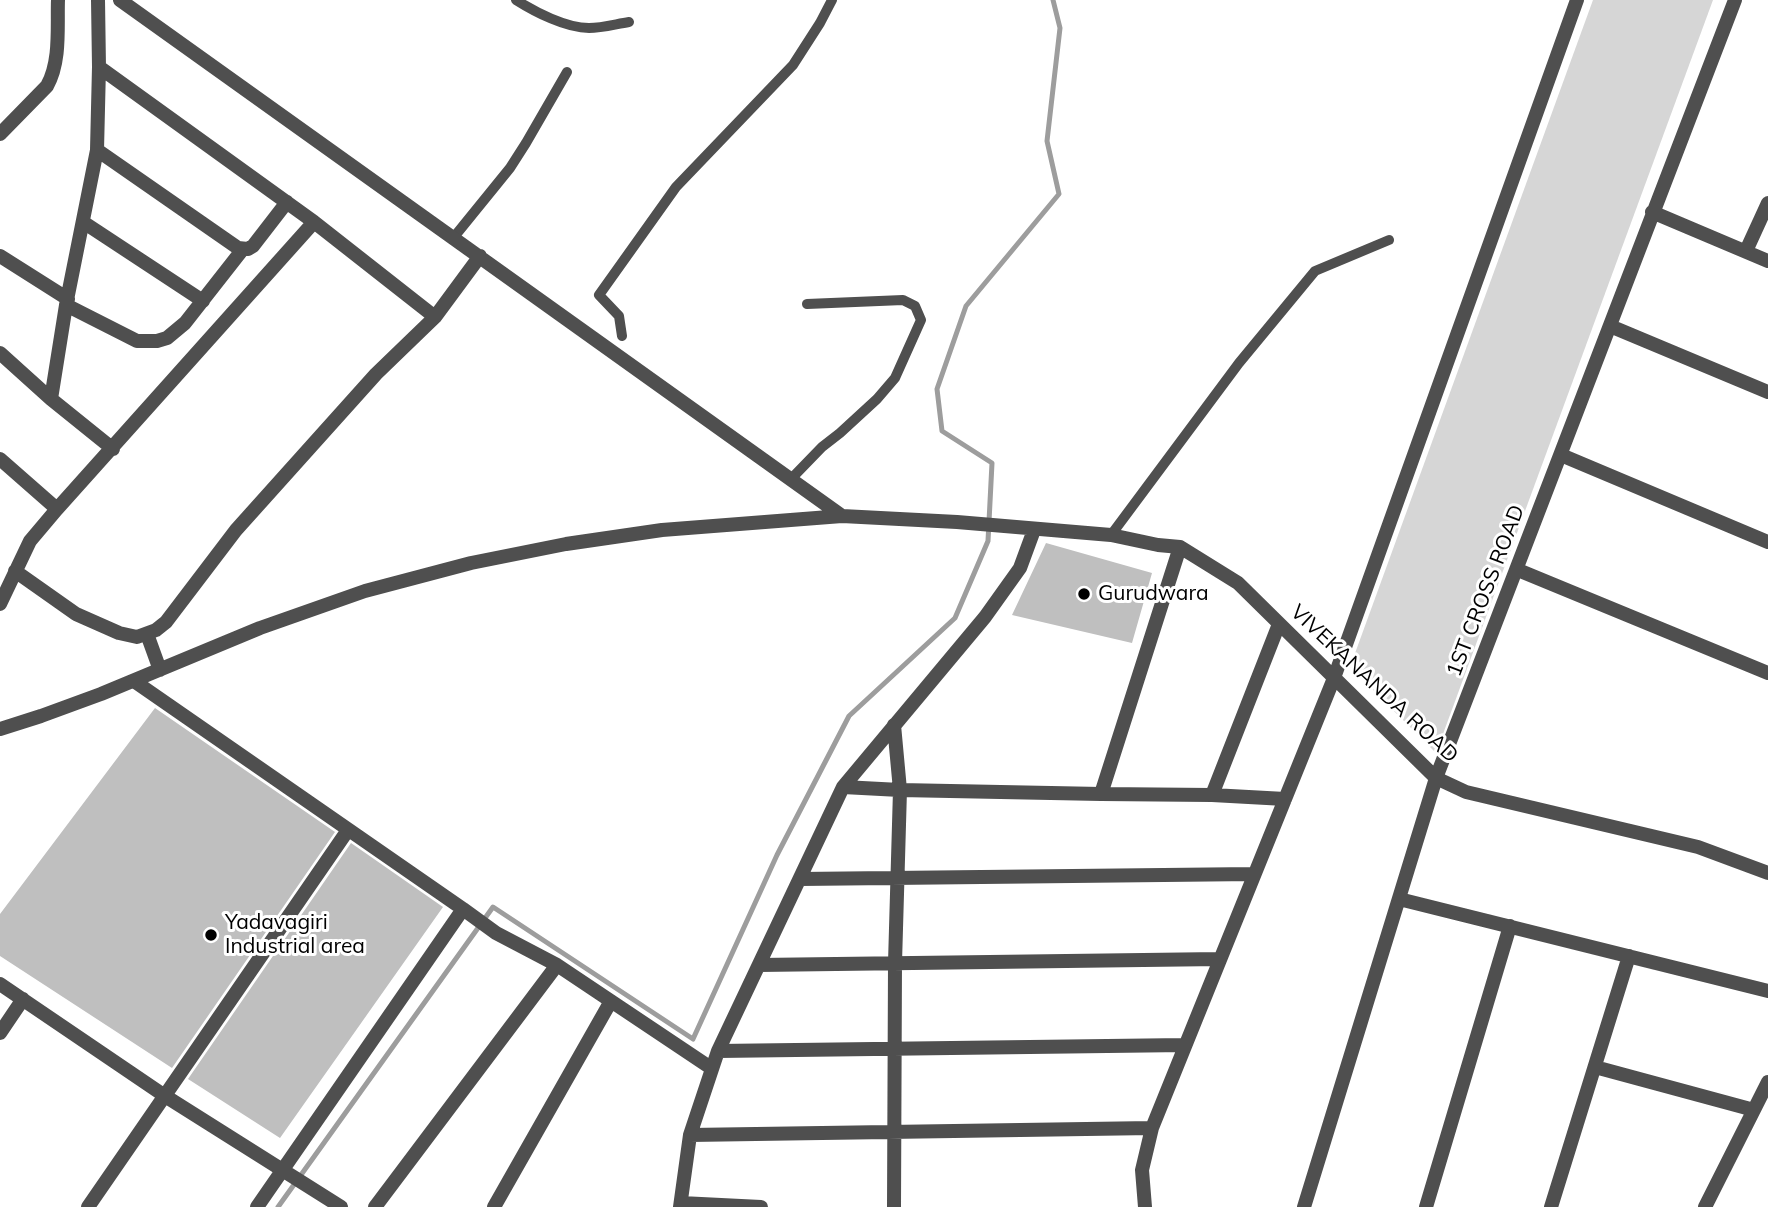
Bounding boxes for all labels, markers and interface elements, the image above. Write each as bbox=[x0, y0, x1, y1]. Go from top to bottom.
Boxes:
street label: 1ST CROSS ROAD bbox=[1442, 502, 1530, 680]
place label: Gurudwara bbox=[1098, 581, 1209, 607]
marker: Gurudwara bbox=[1076, 586, 1092, 602]
street label: VIVEKANANDA ROAD bbox=[1285, 600, 1463, 768]
place label: Yadavagiri Industrial area bbox=[225, 910, 365, 960]
marker: Yadavagiri Industrial area bbox=[203, 927, 219, 943]

